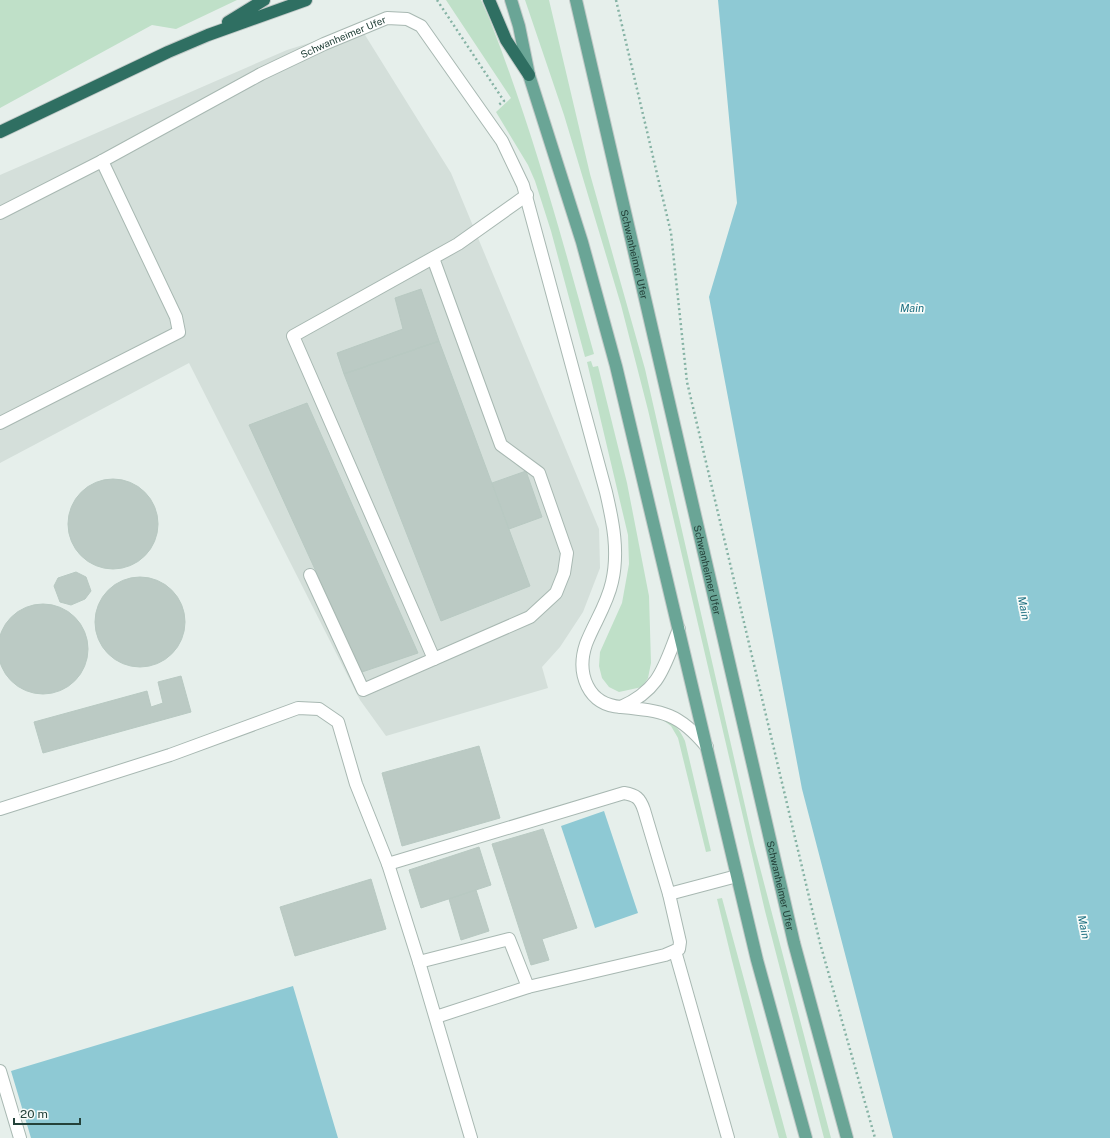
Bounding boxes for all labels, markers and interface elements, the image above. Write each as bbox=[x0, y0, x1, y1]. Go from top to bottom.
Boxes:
street label: Schwanheimer Ufer bbox=[298, 13, 388, 60]
street label: Schwanheimer Ufer bbox=[619, 208, 651, 300]
water label: Main bbox=[900, 302, 924, 314]
street label: Schwanheimer Ufer bbox=[692, 524, 724, 616]
water label: Main bbox=[1016, 595, 1032, 621]
street label: Schwanheimer Ufer bbox=[765, 840, 797, 932]
water label: Main bbox=[1076, 914, 1092, 940]
scale bar bbox=[14, 1100, 80, 1126]
text: 20 m bbox=[20, 1107, 48, 1121]

